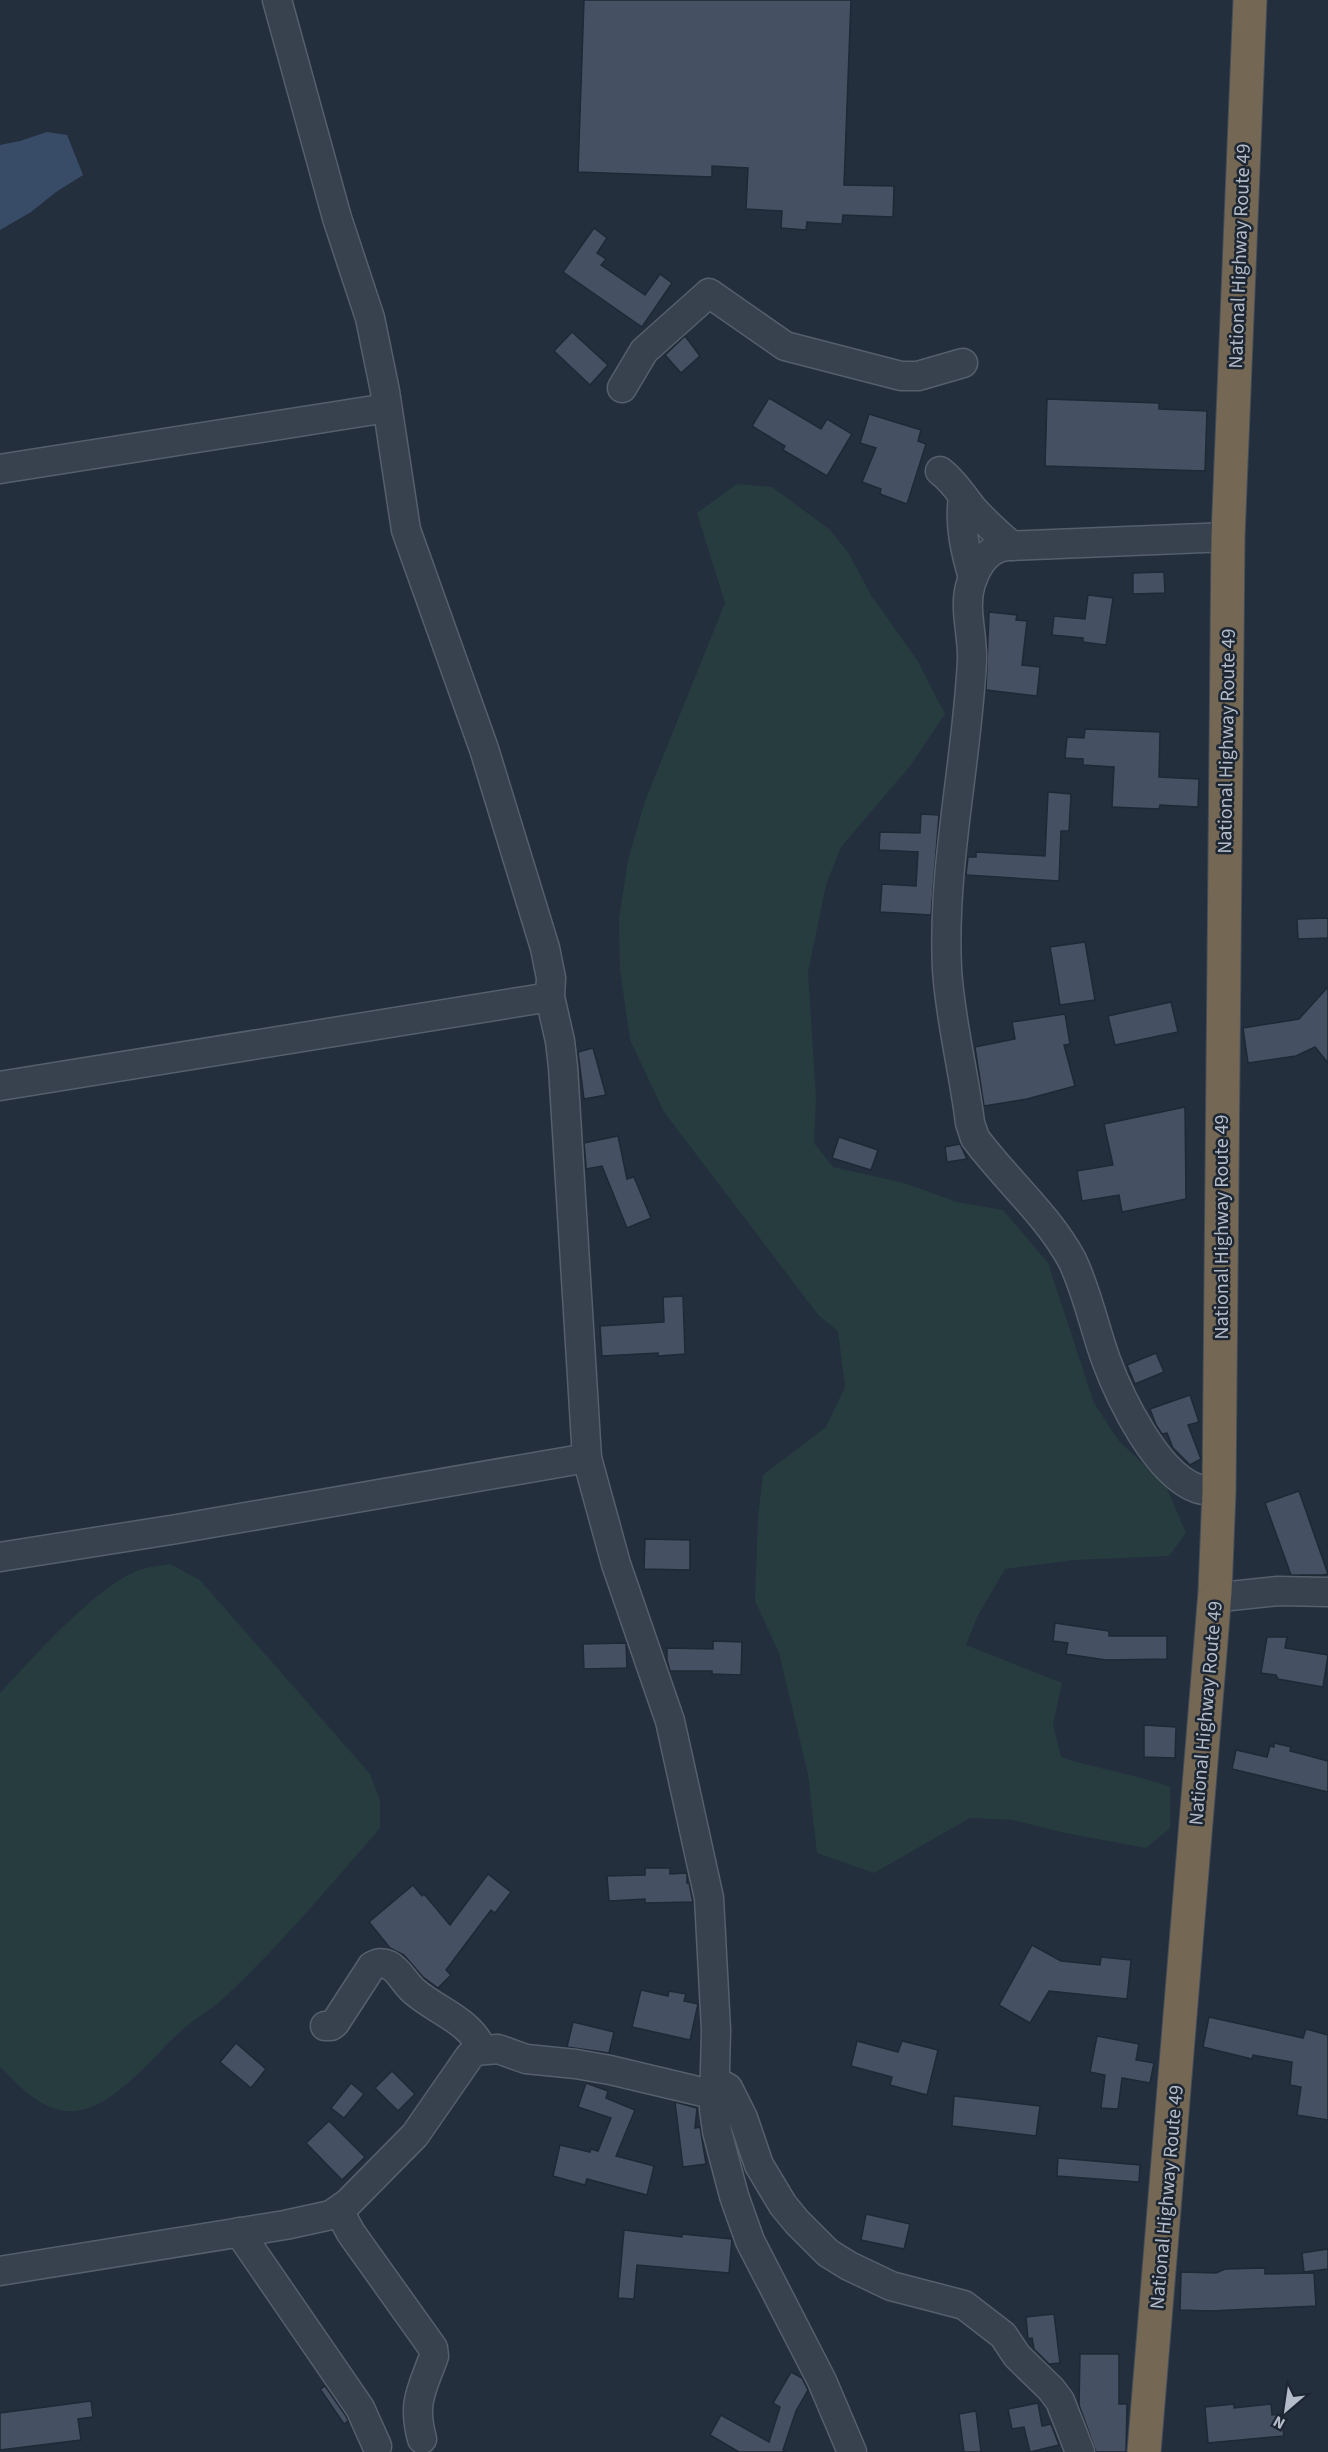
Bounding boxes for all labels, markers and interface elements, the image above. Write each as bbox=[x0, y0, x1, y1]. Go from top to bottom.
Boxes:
street label: National Highway Route 49 bbox=[1222, 143, 1258, 369]
street label: National Highway Route 49 bbox=[1211, 628, 1243, 854]
street label: National Highway Route 49 bbox=[1208, 1114, 1236, 1340]
street label: National Highway Route 49 bbox=[1182, 1600, 1230, 1826]
street label: National Highway Route 49 bbox=[1143, 2084, 1191, 2310]
north arrow bbox=[1256, 2380, 1316, 2440]
text: N bbox=[1269, 2410, 1289, 2434]

